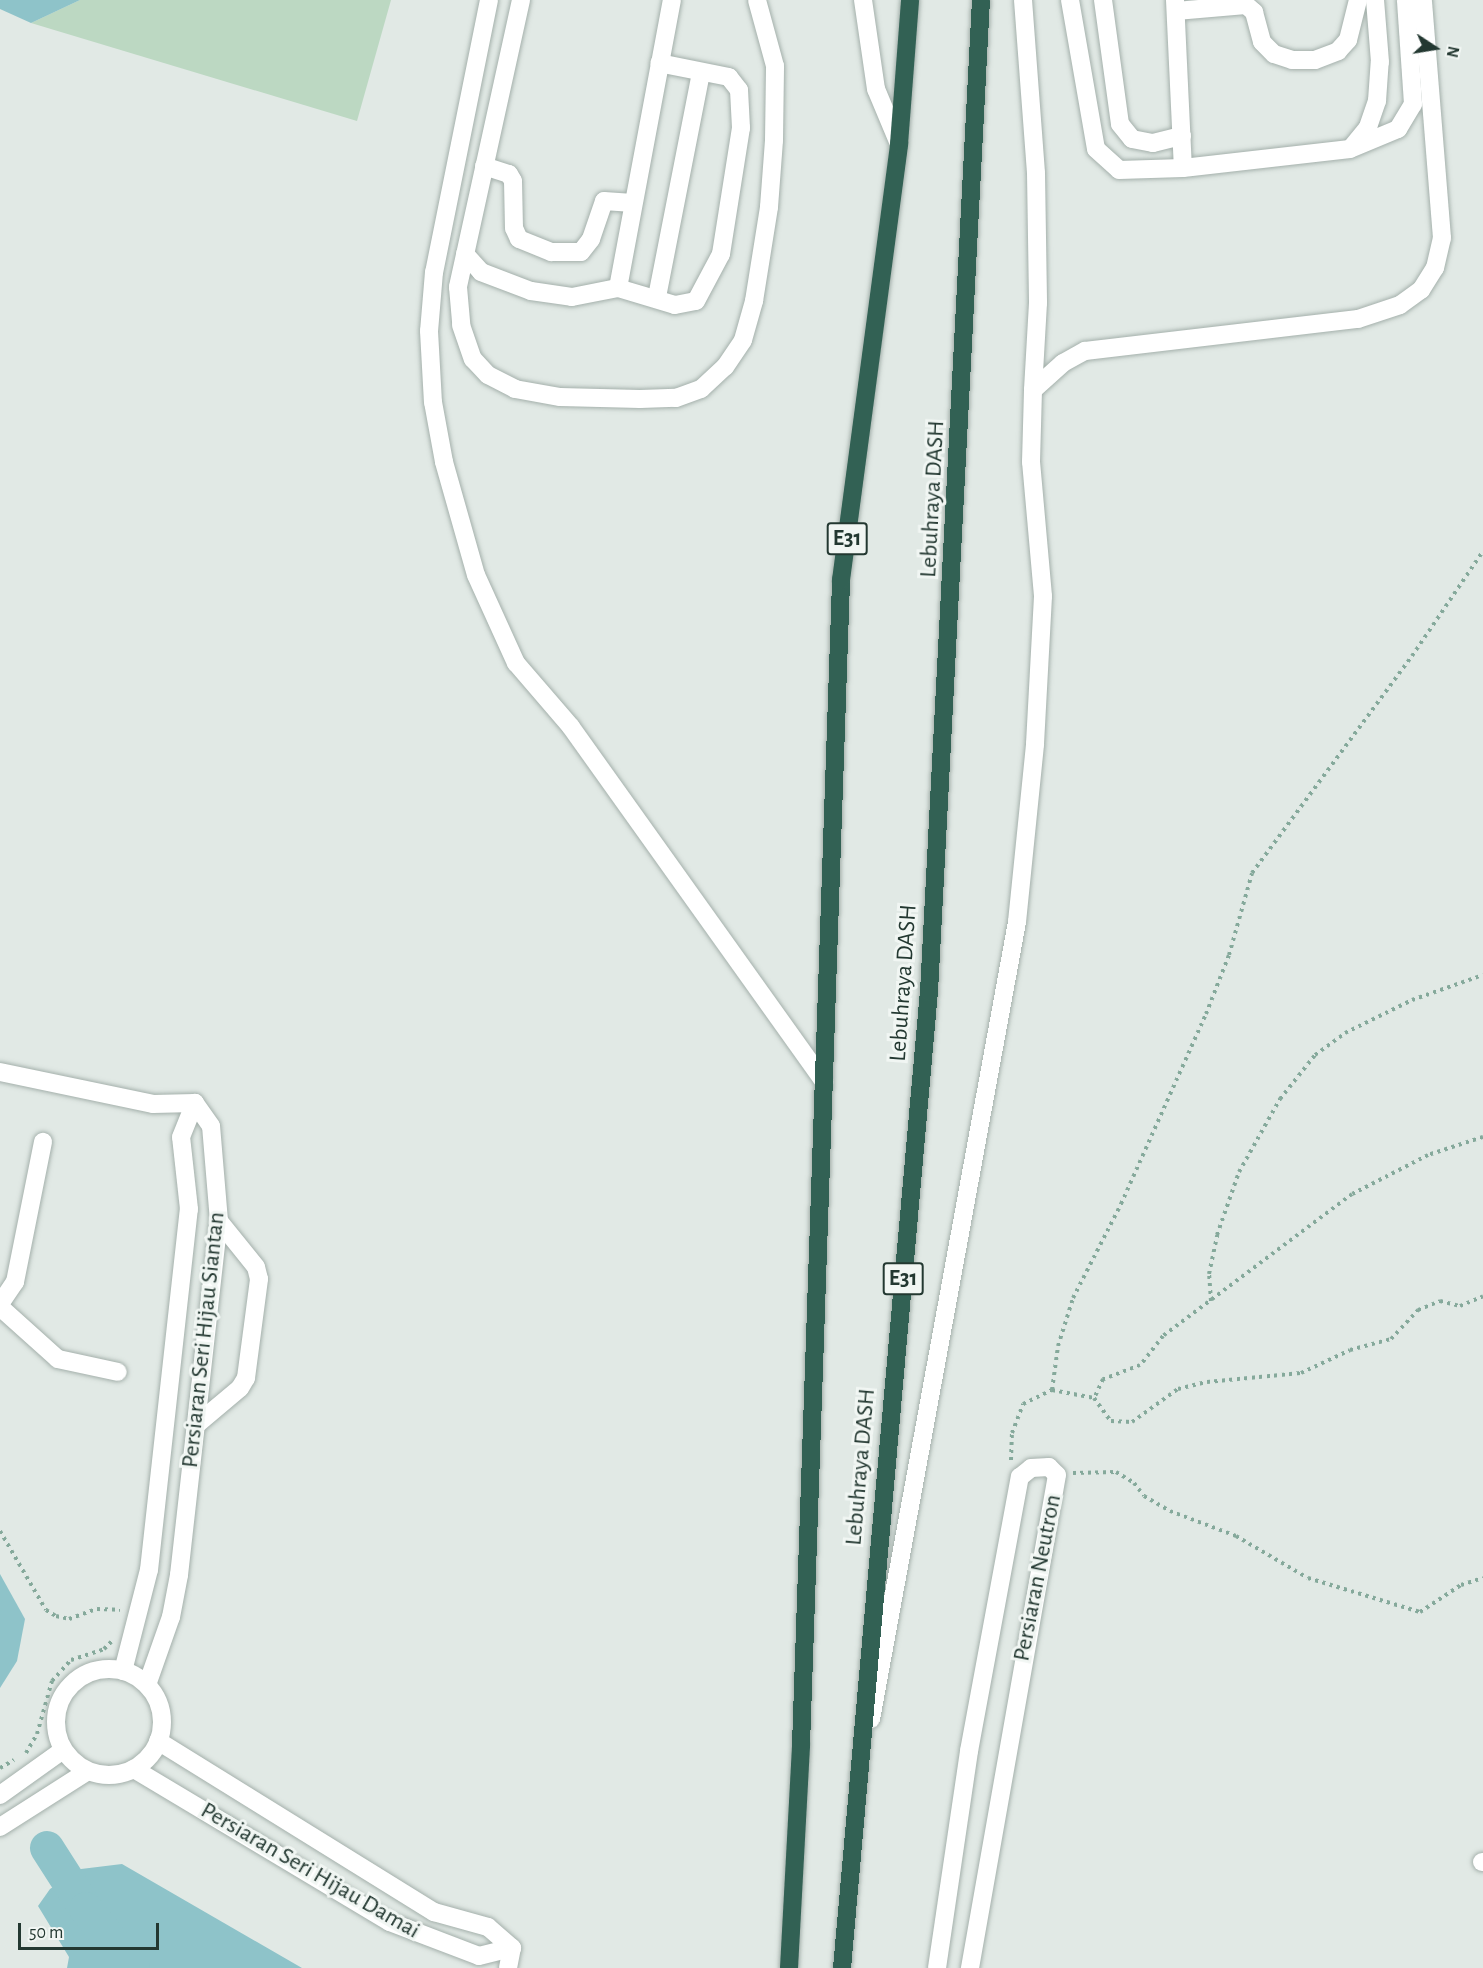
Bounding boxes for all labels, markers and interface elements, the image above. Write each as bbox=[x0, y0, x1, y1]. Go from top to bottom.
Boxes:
north arrow bbox=[1405, 18, 1465, 78]
text: N bbox=[1444, 45, 1462, 59]
street label: Lebuhraya DASH bbox=[914, 420, 952, 578]
road number: E31 bbox=[826, 520, 868, 558]
street label: Lebuhraya DASH bbox=[884, 903, 924, 1063]
street label: Persiaran Seri Hijau Siantan bbox=[176, 1211, 232, 1469]
road number: E31 bbox=[882, 1260, 924, 1298]
street label: Lebuhraya DASH bbox=[840, 1387, 882, 1547]
street label: Persiaran Neutron bbox=[1008, 1492, 1068, 1664]
street label: Persiaran Seri Hijau Damai bbox=[195, 1796, 425, 1946]
scale bar bbox=[21, 1911, 162, 1949]
text: 50 m bbox=[29, 1924, 63, 1942]

